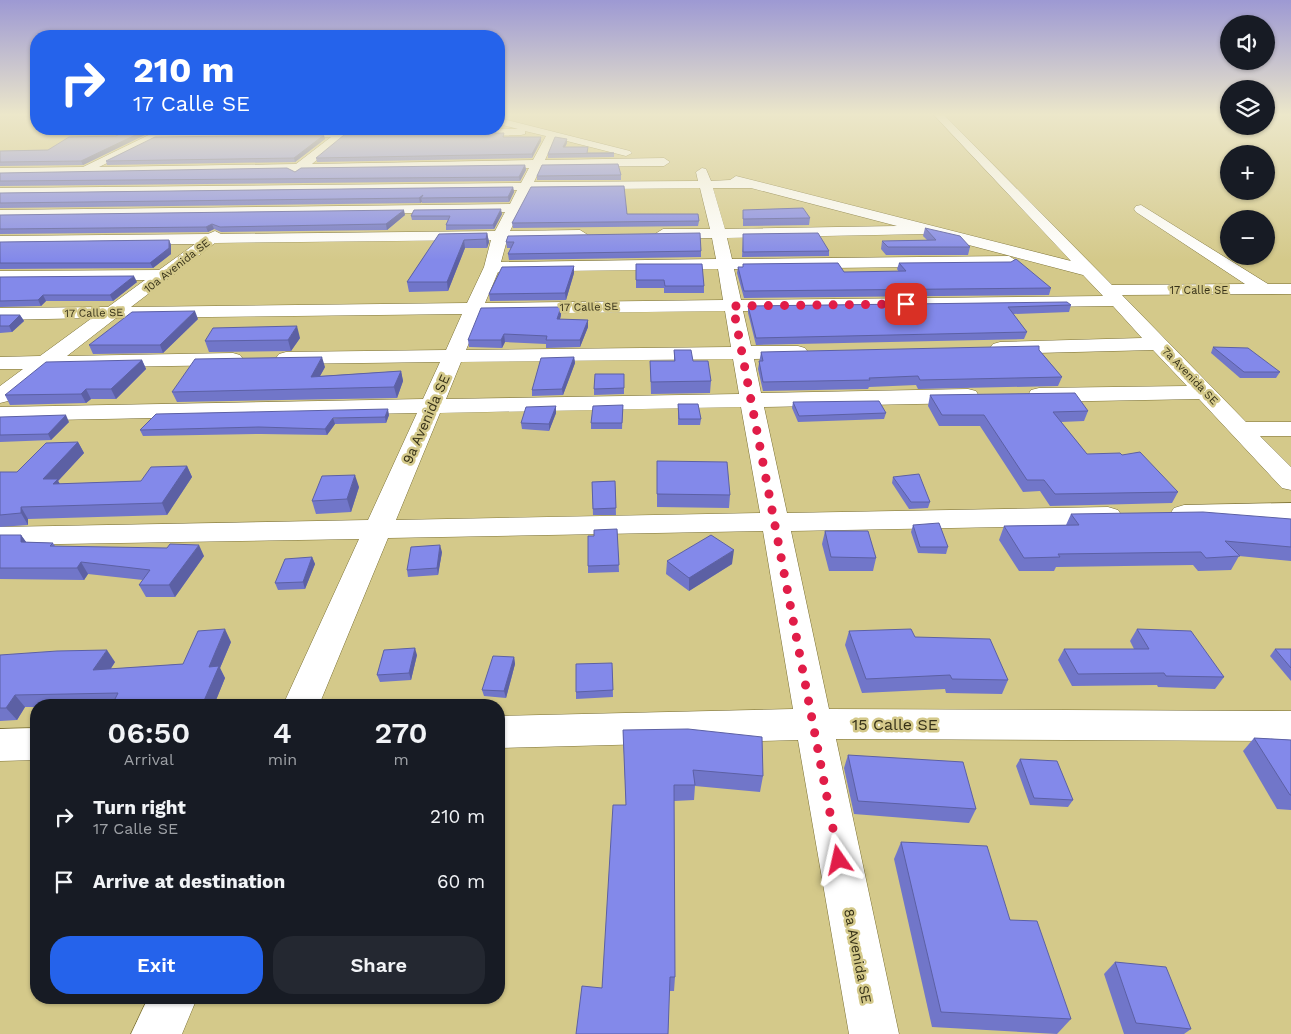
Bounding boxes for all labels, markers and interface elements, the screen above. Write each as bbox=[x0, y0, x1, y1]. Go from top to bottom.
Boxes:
map controls bbox=[1220, 15, 1275, 265]
button: sound bbox=[1220, 15, 1275, 70]
text: 210 m bbox=[133, 49, 234, 91]
icon: right bbox=[50, 50, 115, 115]
button: layers bbox=[1220, 80, 1275, 135]
text: 17 Calle SE bbox=[133, 91, 250, 116]
button: + bbox=[1220, 145, 1275, 200]
button: − bbox=[1220, 210, 1275, 265]
street label: 10a Avenida SE bbox=[142, 236, 212, 296]
pin bbox=[885, 283, 927, 325]
street label: 17 Calle SE bbox=[1170, 284, 1228, 297]
icon: arrive bbox=[892, 290, 920, 318]
street label: 17 Calle SE bbox=[560, 300, 618, 314]
street label: 17 Calle SE bbox=[65, 306, 123, 320]
street label: 7a Avenida SE bbox=[1159, 345, 1221, 407]
street label: 9a Avenida SE bbox=[399, 372, 453, 466]
text: 06:50 bbox=[107, 715, 190, 750]
text: 4 bbox=[273, 715, 292, 750]
text: 270 bbox=[374, 715, 428, 750]
street label: 15 Calle SE bbox=[852, 715, 938, 734]
text: Arrival bbox=[124, 750, 174, 769]
text: min bbox=[268, 750, 297, 769]
text: m bbox=[393, 750, 409, 769]
text: Turn right bbox=[93, 796, 186, 819]
icon: right bbox=[50, 803, 78, 831]
text: 210 m bbox=[430, 805, 485, 828]
text: 17 Calle SE bbox=[93, 819, 178, 838]
position arrow bbox=[812, 833, 864, 885]
icon: arrive bbox=[50, 868, 78, 896]
text: Arrive at destination bbox=[93, 870, 285, 893]
text: 60 m bbox=[437, 870, 485, 893]
street label: 8a Avenida SE bbox=[841, 907, 875, 1005]
button: Exit bbox=[50, 936, 263, 994]
button: Share bbox=[273, 936, 485, 994]

